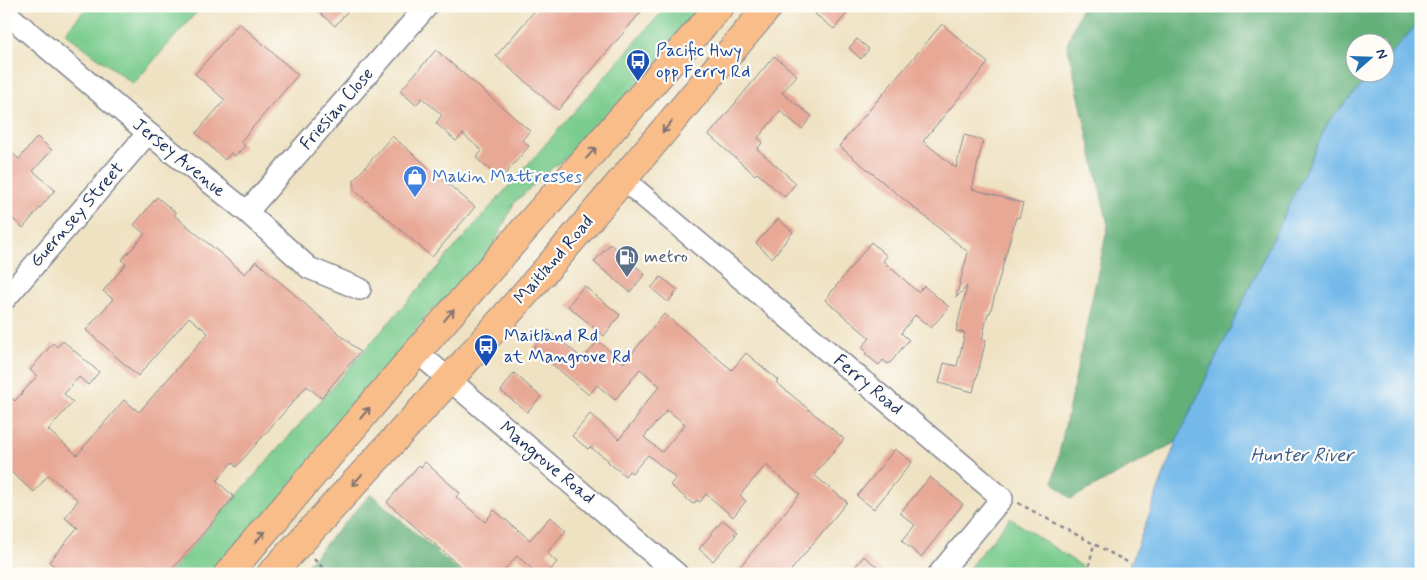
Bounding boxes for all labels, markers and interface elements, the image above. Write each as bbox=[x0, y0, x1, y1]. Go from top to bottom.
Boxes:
north arrow bbox=[1344, 32, 1394, 82]
place label: Pacific Hwy opp Ferry Rd bbox=[656, 39, 750, 84]
text: N bbox=[1371, 46, 1391, 61]
bus stop icon: Pacific Hwy opp Ferry Rd bbox=[625, 48, 651, 82]
street label: Friesian Close bbox=[295, 63, 379, 155]
street label: Jersey Avenue bbox=[127, 113, 231, 203]
one-way arrow bbox=[661, 120, 672, 133]
one-way arrow bbox=[585, 147, 597, 160]
street label: Guernsey Street bbox=[25, 157, 129, 273]
shop icon: Makin Mattresses bbox=[402, 164, 428, 198]
place label: Makin Mattresses bbox=[432, 165, 582, 189]
street label: Maitland Road bbox=[509, 210, 599, 310]
fuel station icon: metro bbox=[614, 244, 640, 278]
place label: metro bbox=[644, 245, 688, 269]
one-way arrow bbox=[444, 309, 455, 322]
place label: Maitland Rd at Mangrove Rd bbox=[504, 324, 631, 369]
bus stop icon: Maitland Rd at Mangrove Rd bbox=[473, 333, 499, 367]
street label: Ferry Road bbox=[828, 349, 908, 421]
one-way arrow bbox=[360, 407, 371, 420]
street label: Mangrove Road bbox=[494, 416, 600, 511]
water label: Hunter River bbox=[1251, 443, 1355, 468]
one-way arrow bbox=[351, 474, 363, 487]
one-way arrow bbox=[254, 530, 266, 543]

